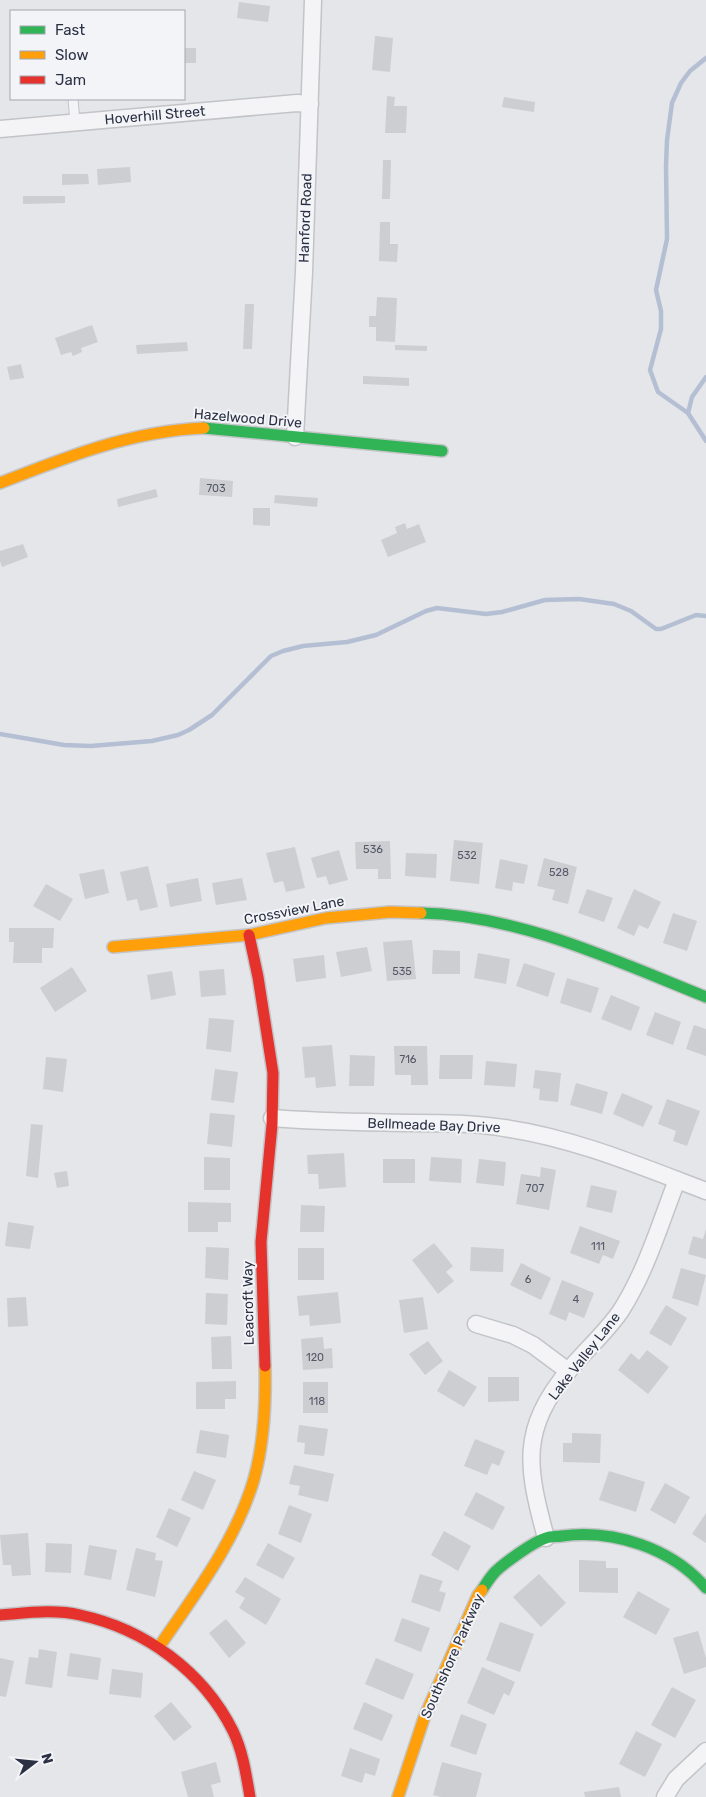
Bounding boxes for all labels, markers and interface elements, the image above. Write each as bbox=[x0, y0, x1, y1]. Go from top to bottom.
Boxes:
legend bbox=[10, 10, 185, 100]
text: Fast bbox=[55, 21, 85, 39]
text: Slow bbox=[55, 46, 88, 64]
text: Jam bbox=[55, 71, 86, 89]
street label: Hoverhill Street bbox=[104, 103, 207, 128]
street label: Hanford Road bbox=[295, 173, 316, 263]
street label: Hazelwood Drive bbox=[193, 405, 303, 432]
house number: 703 bbox=[206, 482, 226, 495]
house number: 536 bbox=[363, 843, 383, 856]
house number: 532 bbox=[457, 849, 477, 862]
house number: 528 bbox=[549, 866, 569, 879]
street label: Crossview Lane bbox=[243, 892, 346, 929]
house number: 535 bbox=[392, 965, 412, 978]
house number: 716 bbox=[400, 1053, 417, 1066]
street label: Bellmeade Bay Drive bbox=[367, 1115, 501, 1136]
house number: 707 bbox=[526, 1182, 544, 1195]
house number: 111 bbox=[591, 1240, 605, 1253]
street label: Leacroft Way bbox=[239, 1260, 258, 1345]
house number: 6 bbox=[525, 1273, 532, 1286]
house number: 4 bbox=[573, 1293, 580, 1306]
street label: Lake Valley Lane bbox=[545, 1309, 624, 1404]
house number: 120 bbox=[306, 1351, 324, 1364]
house number: 118 bbox=[309, 1395, 325, 1408]
street label: Southshore Parkway bbox=[417, 1591, 488, 1721]
north arrow bbox=[10, 1737, 60, 1787]
text: N bbox=[37, 1751, 57, 1766]

